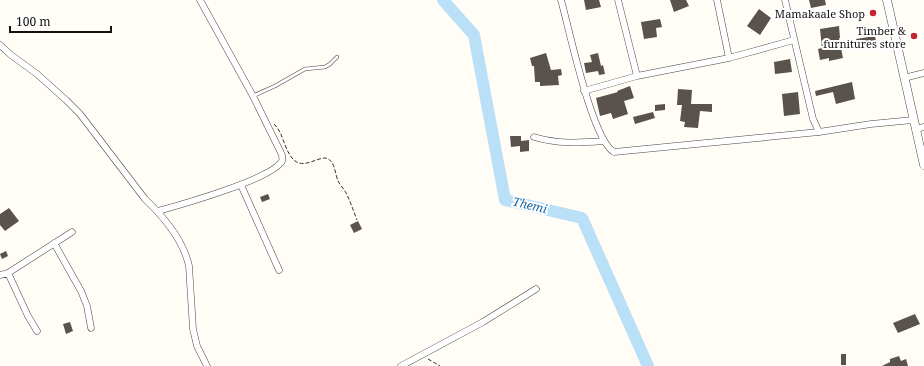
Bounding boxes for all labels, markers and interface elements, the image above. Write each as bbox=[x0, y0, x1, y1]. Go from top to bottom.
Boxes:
place label: Mamakaale Shop bbox=[775, 6, 865, 21]
scale bar bbox=[10, 8, 111, 34]
marker: Mamakaale Shop bbox=[868, 8, 878, 18]
text: 100 m bbox=[16, 13, 51, 30]
place label: Timber & furnitures store bbox=[823, 23, 907, 51]
marker: Timber & furnitures store bbox=[909, 31, 919, 41]
water label: Themi bbox=[511, 193, 549, 218]

